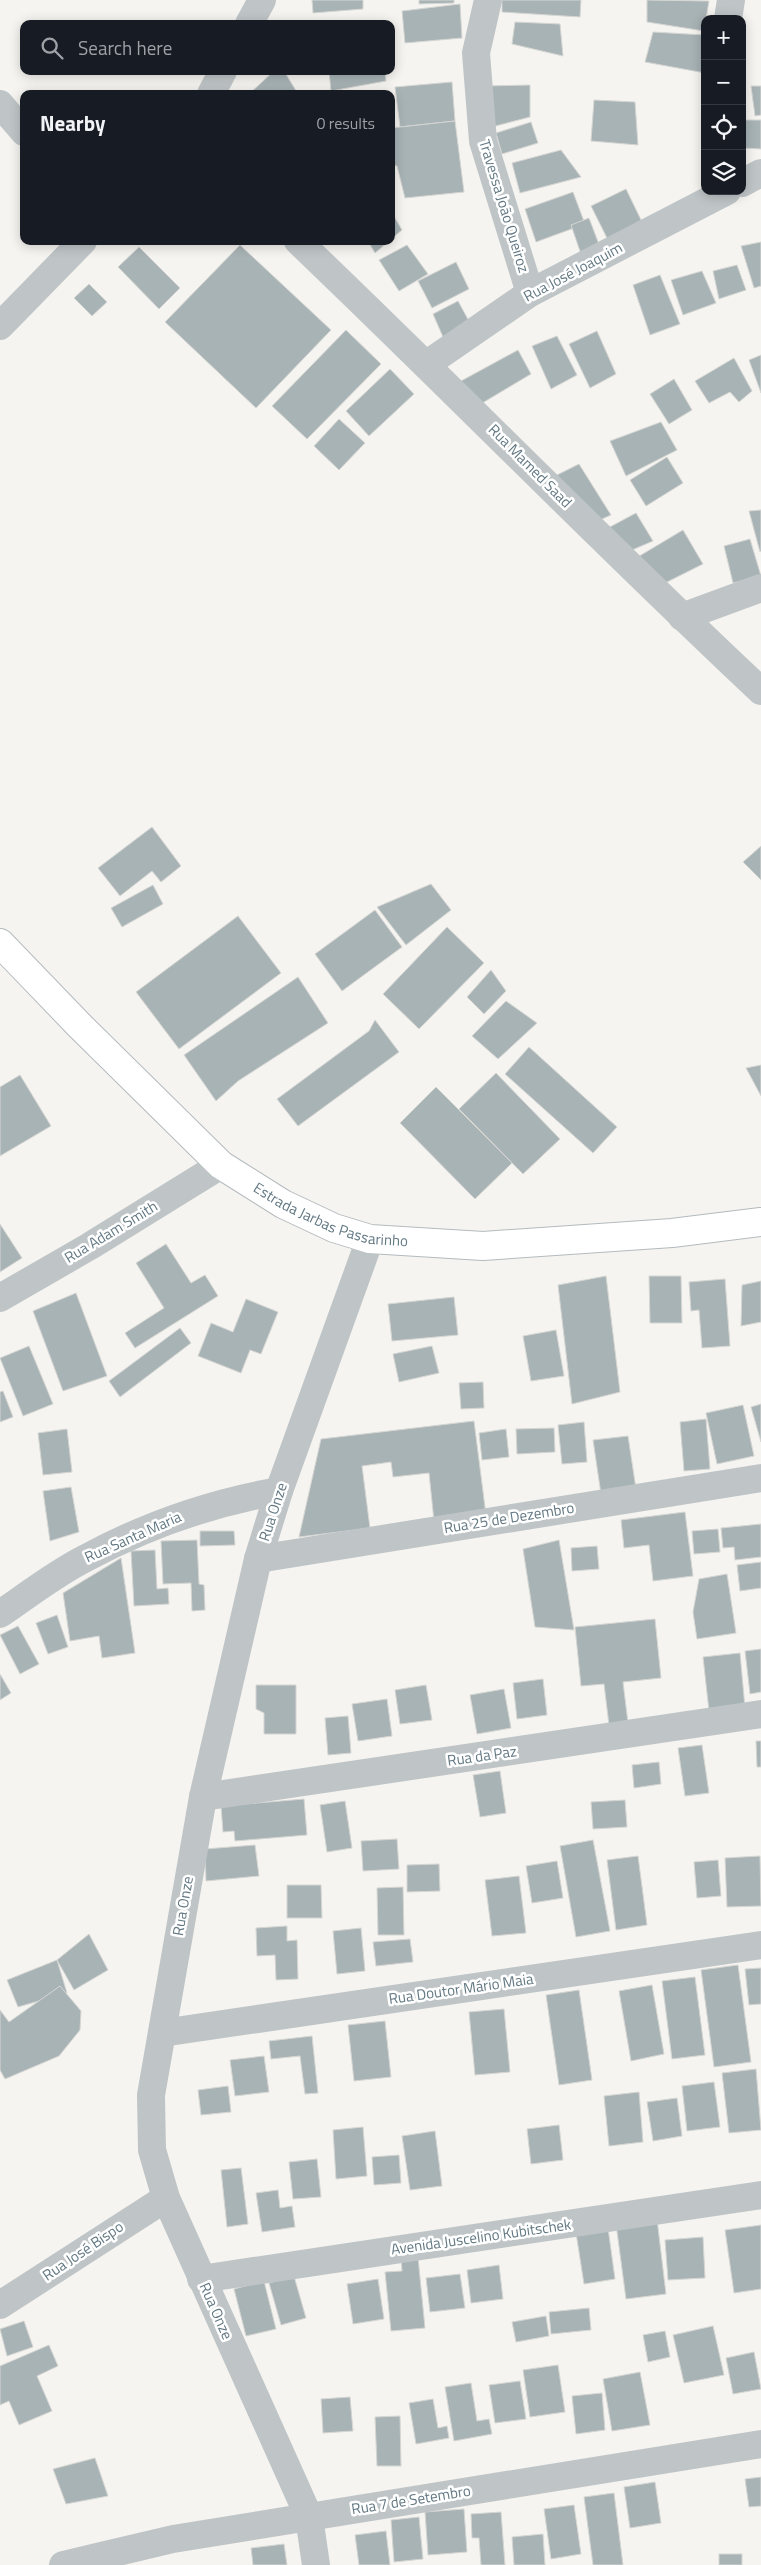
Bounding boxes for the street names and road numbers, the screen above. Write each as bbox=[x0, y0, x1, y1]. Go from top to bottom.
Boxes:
street label: Travessa João Queiroz bbox=[473, 136, 536, 275]
street label: Rua José Joaquim bbox=[519, 236, 626, 307]
street label: Rua Mamed Saad bbox=[483, 418, 578, 513]
street label: Estrada Jarbas Passarinho bbox=[249, 1176, 409, 1252]
street label: Rua Adam Smith bbox=[60, 1195, 162, 1269]
street label: Rua Onze bbox=[252, 1480, 293, 1544]
street label: Rua 25 de Dezembro bbox=[442, 1496, 576, 1539]
street label: Rua Santa Maria bbox=[81, 1505, 185, 1568]
street label: Rua da Paz bbox=[446, 1739, 518, 1772]
street label: Rua Onze bbox=[166, 1874, 199, 1938]
street label: Rua Doutor Mário Maia bbox=[387, 1967, 535, 2010]
street label: Avenida Juscelino Kubitschek bbox=[389, 2212, 573, 2261]
street label: Rua José Bispo bbox=[38, 2215, 128, 2286]
street label: Rua Onze bbox=[194, 2279, 239, 2343]
street label: Rua 7 de Setembro bbox=[350, 2479, 472, 2520]

